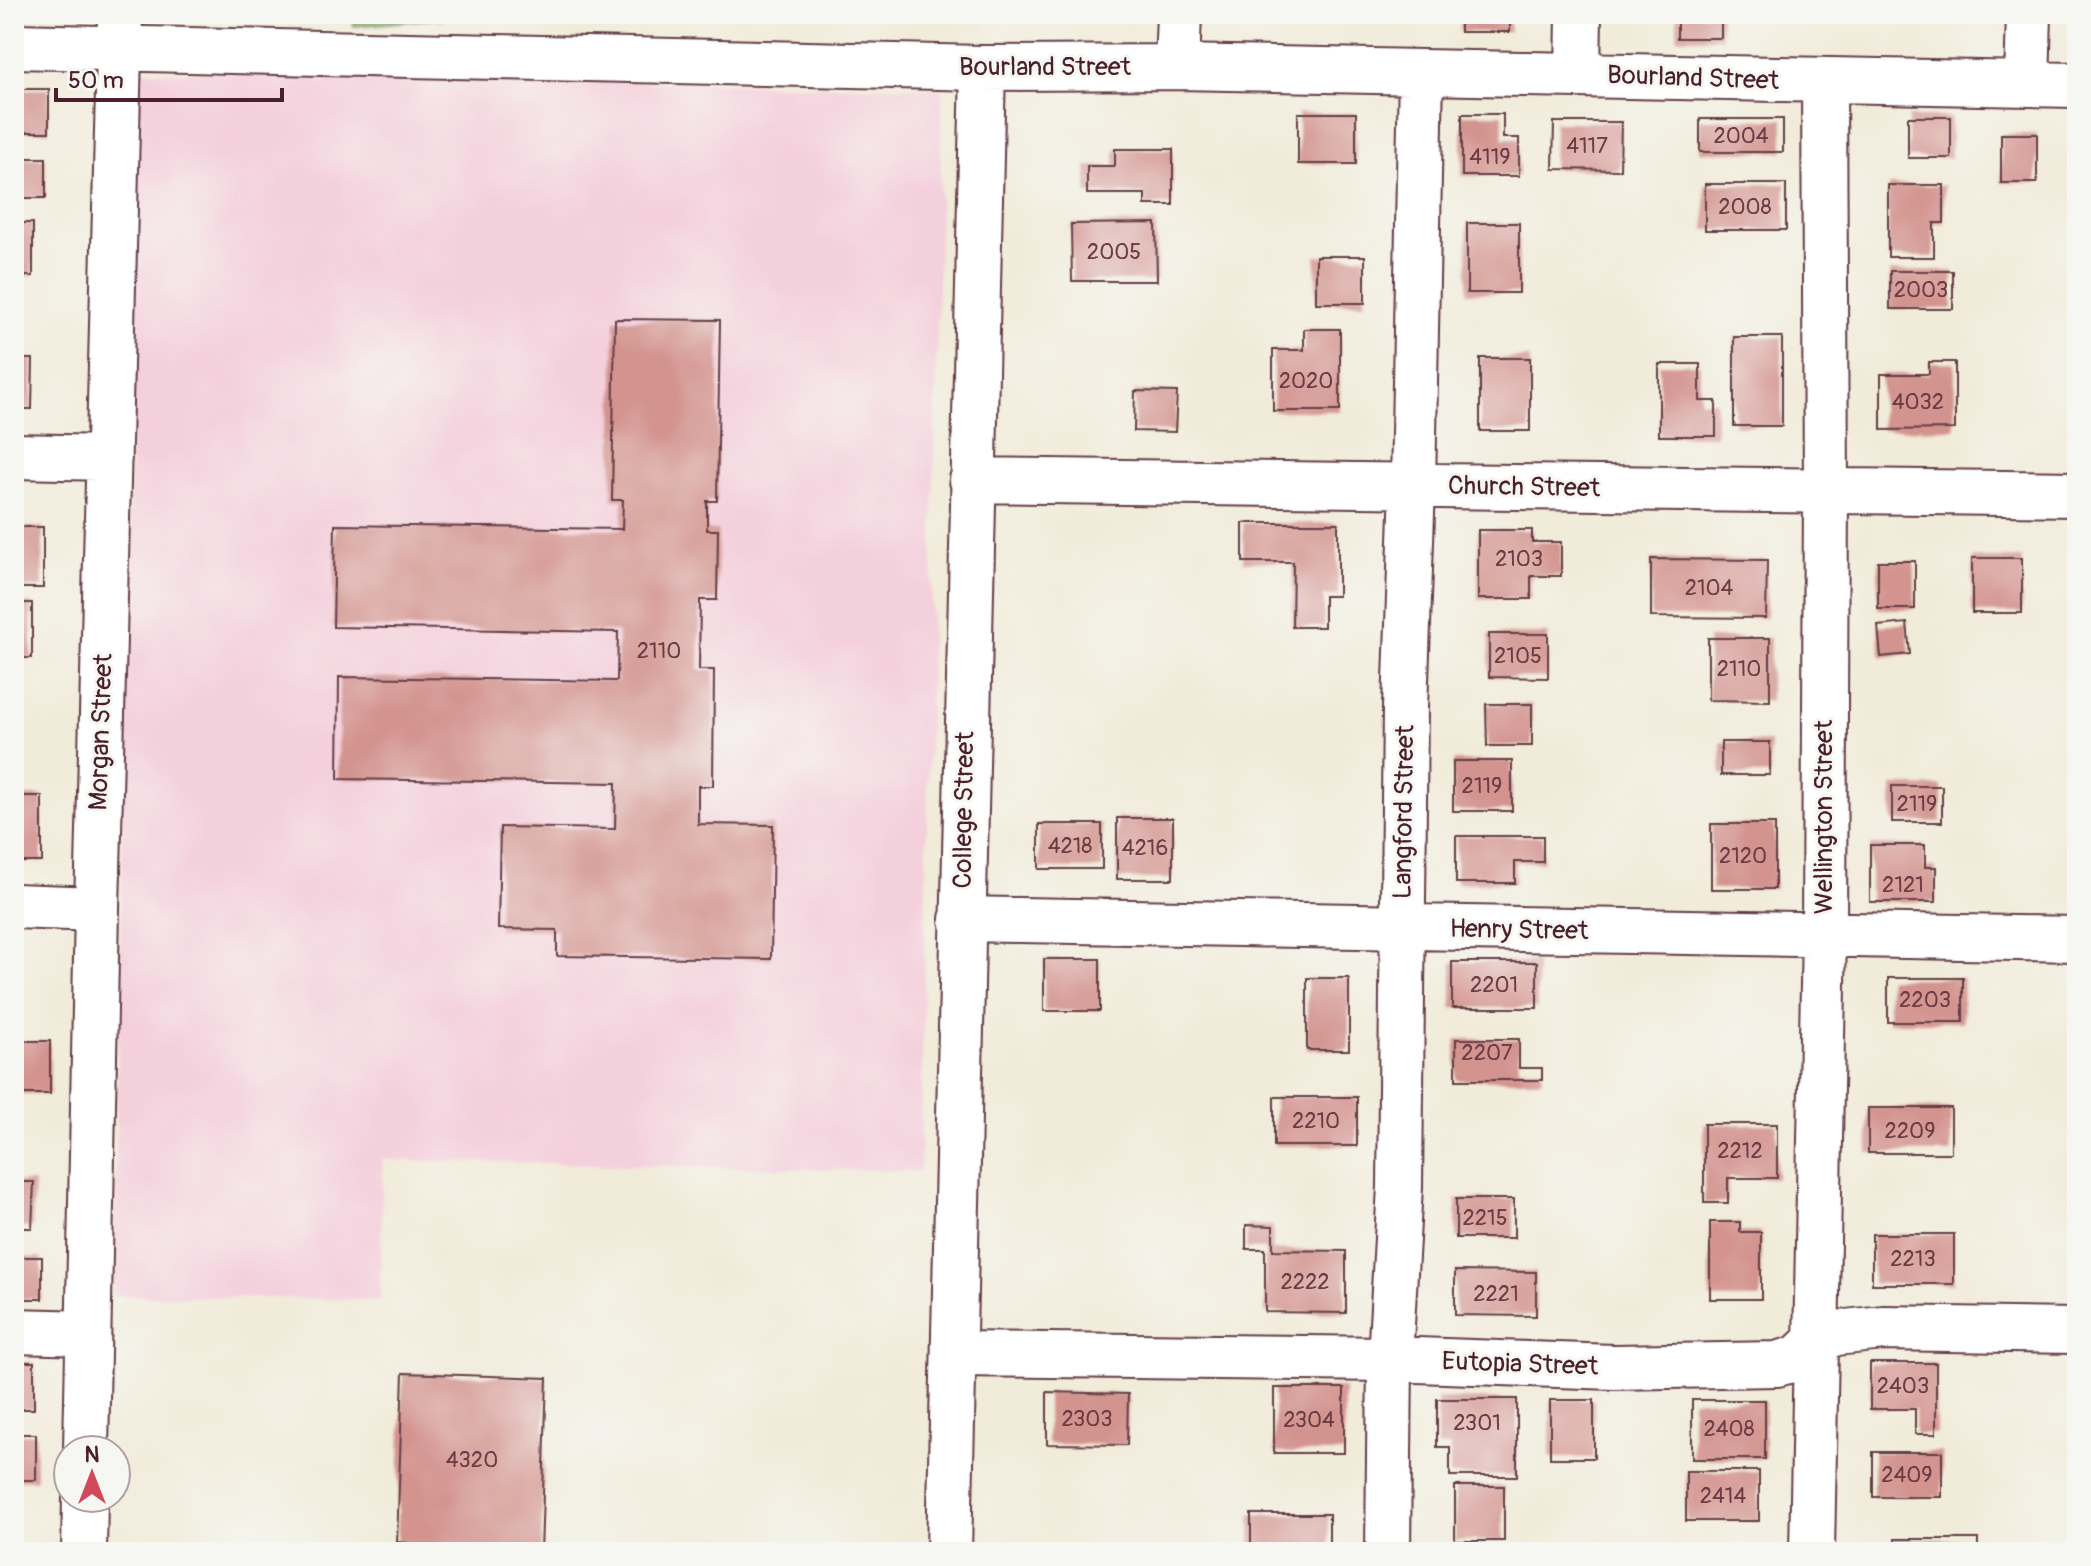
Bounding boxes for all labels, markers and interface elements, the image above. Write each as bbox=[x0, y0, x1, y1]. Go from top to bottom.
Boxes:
street label: Bourland Street bbox=[959, 51, 1132, 83]
scale bar bbox=[56, 52, 282, 102]
street label: Bourland Street bbox=[1606, 59, 1780, 97]
text: 50 m bbox=[68, 66, 124, 95]
house number: 2004 bbox=[1713, 122, 1769, 150]
house number: 4117 bbox=[1566, 132, 1608, 160]
house number: 4119 bbox=[1469, 143, 1511, 171]
house number: 2008 bbox=[1718, 193, 1772, 221]
house number: 2005 bbox=[1087, 238, 1141, 266]
house number: 2003 bbox=[1894, 276, 1948, 304]
house number: 2020 bbox=[1279, 367, 1333, 395]
house number: 4032 bbox=[1892, 388, 1944, 416]
street label: Church Street bbox=[1448, 470, 1601, 504]
house number: 2103 bbox=[1495, 545, 1543, 573]
house number: 2104 bbox=[1685, 574, 1734, 602]
house number: 2110 bbox=[637, 637, 681, 665]
house number: 2105 bbox=[1494, 642, 1542, 670]
street label: Morgan Street bbox=[82, 652, 120, 811]
house number: 2110 bbox=[1717, 655, 1761, 683]
street label: Wellington Street bbox=[1808, 719, 1840, 914]
street label: Langford Street bbox=[1386, 724, 1422, 899]
street label: College Street bbox=[947, 731, 981, 889]
house number: 2119 bbox=[1462, 772, 1502, 800]
house number: 2119 bbox=[1897, 790, 1937, 818]
house number: 4218 bbox=[1048, 832, 1092, 860]
house number: 4216 bbox=[1122, 834, 1168, 862]
house number: 2120 bbox=[1719, 842, 1767, 870]
house number: 2121 bbox=[1882, 871, 1924, 899]
street label: Henry Street bbox=[1449, 913, 1589, 947]
house number: 2201 bbox=[1470, 971, 1518, 999]
house number: 2203 bbox=[1899, 986, 1951, 1014]
house number: 2207 bbox=[1461, 1039, 1513, 1067]
house number: 2210 bbox=[1292, 1107, 1340, 1135]
house number: 2209 bbox=[1885, 1117, 1935, 1145]
house number: 2212 bbox=[1717, 1137, 1763, 1165]
house number: 2215 bbox=[1462, 1204, 1508, 1232]
house number: 2213 bbox=[1890, 1245, 1936, 1273]
house number: 2222 bbox=[1280, 1268, 1330, 1296]
house number: 2221 bbox=[1473, 1280, 1519, 1308]
street label: Eutopia Street bbox=[1441, 1345, 1599, 1383]
house number: 2403 bbox=[1877, 1372, 1929, 1400]
house number: 2303 bbox=[1061, 1405, 1113, 1433]
house number: 2304 bbox=[1283, 1406, 1335, 1434]
house number: 2301 bbox=[1453, 1409, 1501, 1437]
house number: 2408 bbox=[1703, 1415, 1755, 1443]
north arrow bbox=[52, 1434, 132, 1514]
text: N bbox=[85, 1441, 100, 1469]
house number: 4320 bbox=[446, 1446, 498, 1474]
house number: 2409 bbox=[1881, 1461, 1933, 1489]
house number: 2414 bbox=[1700, 1482, 1746, 1510]

